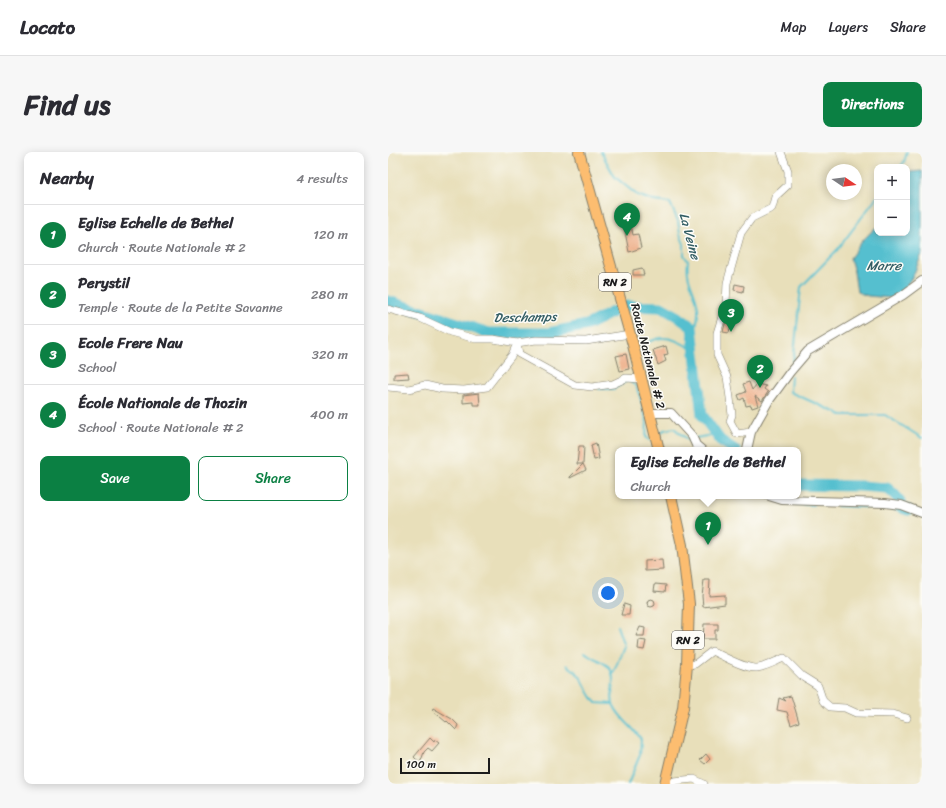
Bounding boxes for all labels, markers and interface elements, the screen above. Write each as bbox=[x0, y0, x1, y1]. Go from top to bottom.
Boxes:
text: Locato bbox=[20, 11, 75, 44]
text: Map bbox=[781, 15, 806, 40]
text: Layers bbox=[828, 15, 868, 40]
text: Share bbox=[890, 15, 926, 40]
text: Find us bbox=[24, 80, 111, 129]
button: Directions bbox=[823, 82, 922, 127]
text: Nearby bbox=[40, 163, 94, 193]
north arrow bbox=[826, 164, 862, 200]
map controls bbox=[874, 164, 910, 236]
button: + bbox=[874, 164, 910, 200]
text: 4 results bbox=[296, 167, 348, 190]
button: − bbox=[874, 200, 910, 236]
pin: 4 bbox=[614, 203, 640, 236]
text: Eglise Echelle de Bethel bbox=[78, 210, 233, 236]
water label: La Veine bbox=[673, 210, 708, 263]
text: 1 bbox=[50, 223, 56, 246]
text: 120 m bbox=[313, 223, 348, 246]
text: Church · Route Nationale # 2 bbox=[78, 236, 246, 259]
water label: Marre bbox=[867, 254, 903, 277]
text: Perystil bbox=[78, 270, 130, 296]
road number: RN 2 bbox=[599, 273, 631, 291]
text: 2 bbox=[49, 283, 57, 306]
text: 280 m bbox=[311, 283, 348, 306]
text: Temple · Route de la Petite Savanne bbox=[78, 296, 283, 319]
pin: 3 bbox=[718, 299, 744, 332]
street label: Route Nationale # 2 bbox=[624, 301, 672, 411]
water label: Deschamps bbox=[494, 305, 558, 329]
text: Ecole Frere Nau bbox=[78, 330, 183, 356]
text: 3 bbox=[49, 343, 57, 366]
text: 320 m bbox=[312, 343, 348, 366]
pin: 2 bbox=[747, 355, 773, 388]
text: School bbox=[78, 356, 116, 379]
text: École Nationale de Thozin bbox=[78, 390, 247, 416]
text: 4 bbox=[49, 403, 57, 426]
text: 400 m bbox=[310, 403, 348, 426]
text: School · Route Nationale # 2 bbox=[78, 416, 244, 439]
popup bbox=[615, 447, 801, 499]
text: Eglise Echelle de Bethel bbox=[630, 449, 786, 475]
button: Save bbox=[40, 456, 190, 501]
button: Share bbox=[198, 456, 348, 501]
text: Church bbox=[630, 475, 671, 498]
pin: 1 bbox=[695, 512, 721, 545]
your location bbox=[598, 583, 618, 603]
road number: RN 2 bbox=[672, 631, 704, 649]
text: 100 m bbox=[406, 755, 436, 774]
scale bar bbox=[400, 756, 490, 775]

